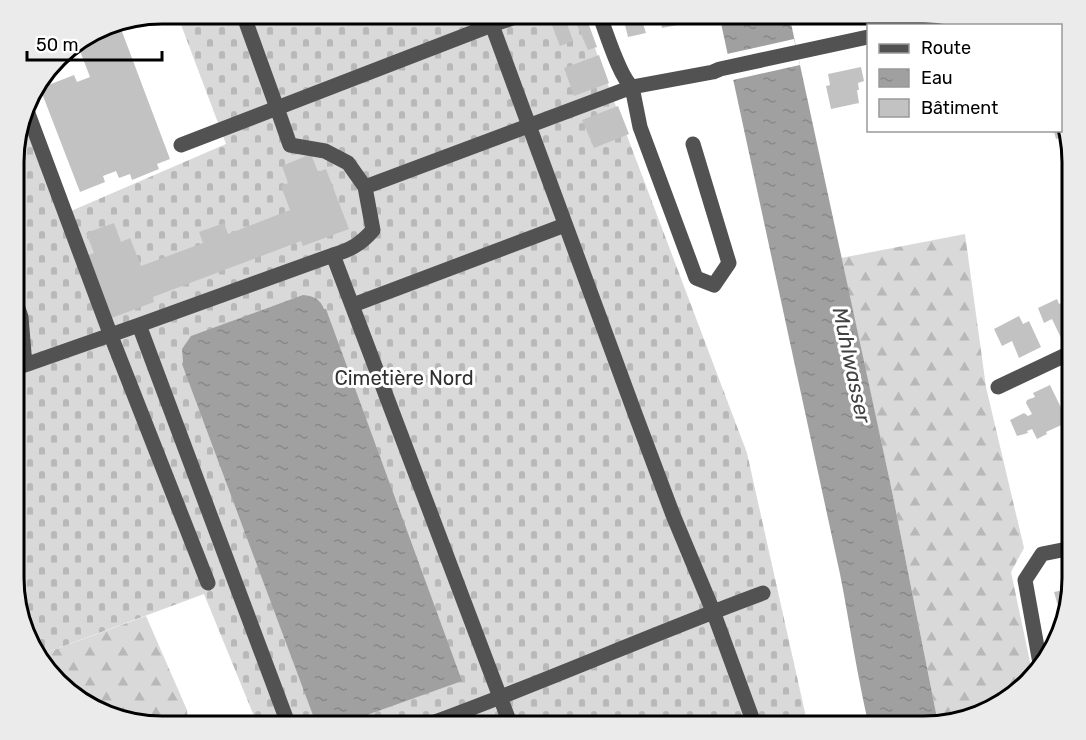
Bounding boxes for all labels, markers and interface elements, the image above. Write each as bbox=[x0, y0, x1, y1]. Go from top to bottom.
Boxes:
scale bar bbox=[27, 24, 162, 62]
legend bbox=[867, 24, 1062, 132]
text: 50 m bbox=[36, 34, 79, 56]
text: Route bbox=[921, 37, 971, 59]
text: Eau bbox=[921, 67, 953, 89]
text: Bâtiment bbox=[921, 97, 998, 119]
water label: Muhlwasser bbox=[828, 305, 877, 426]
park label: Cimetière Nord bbox=[334, 366, 474, 390]

